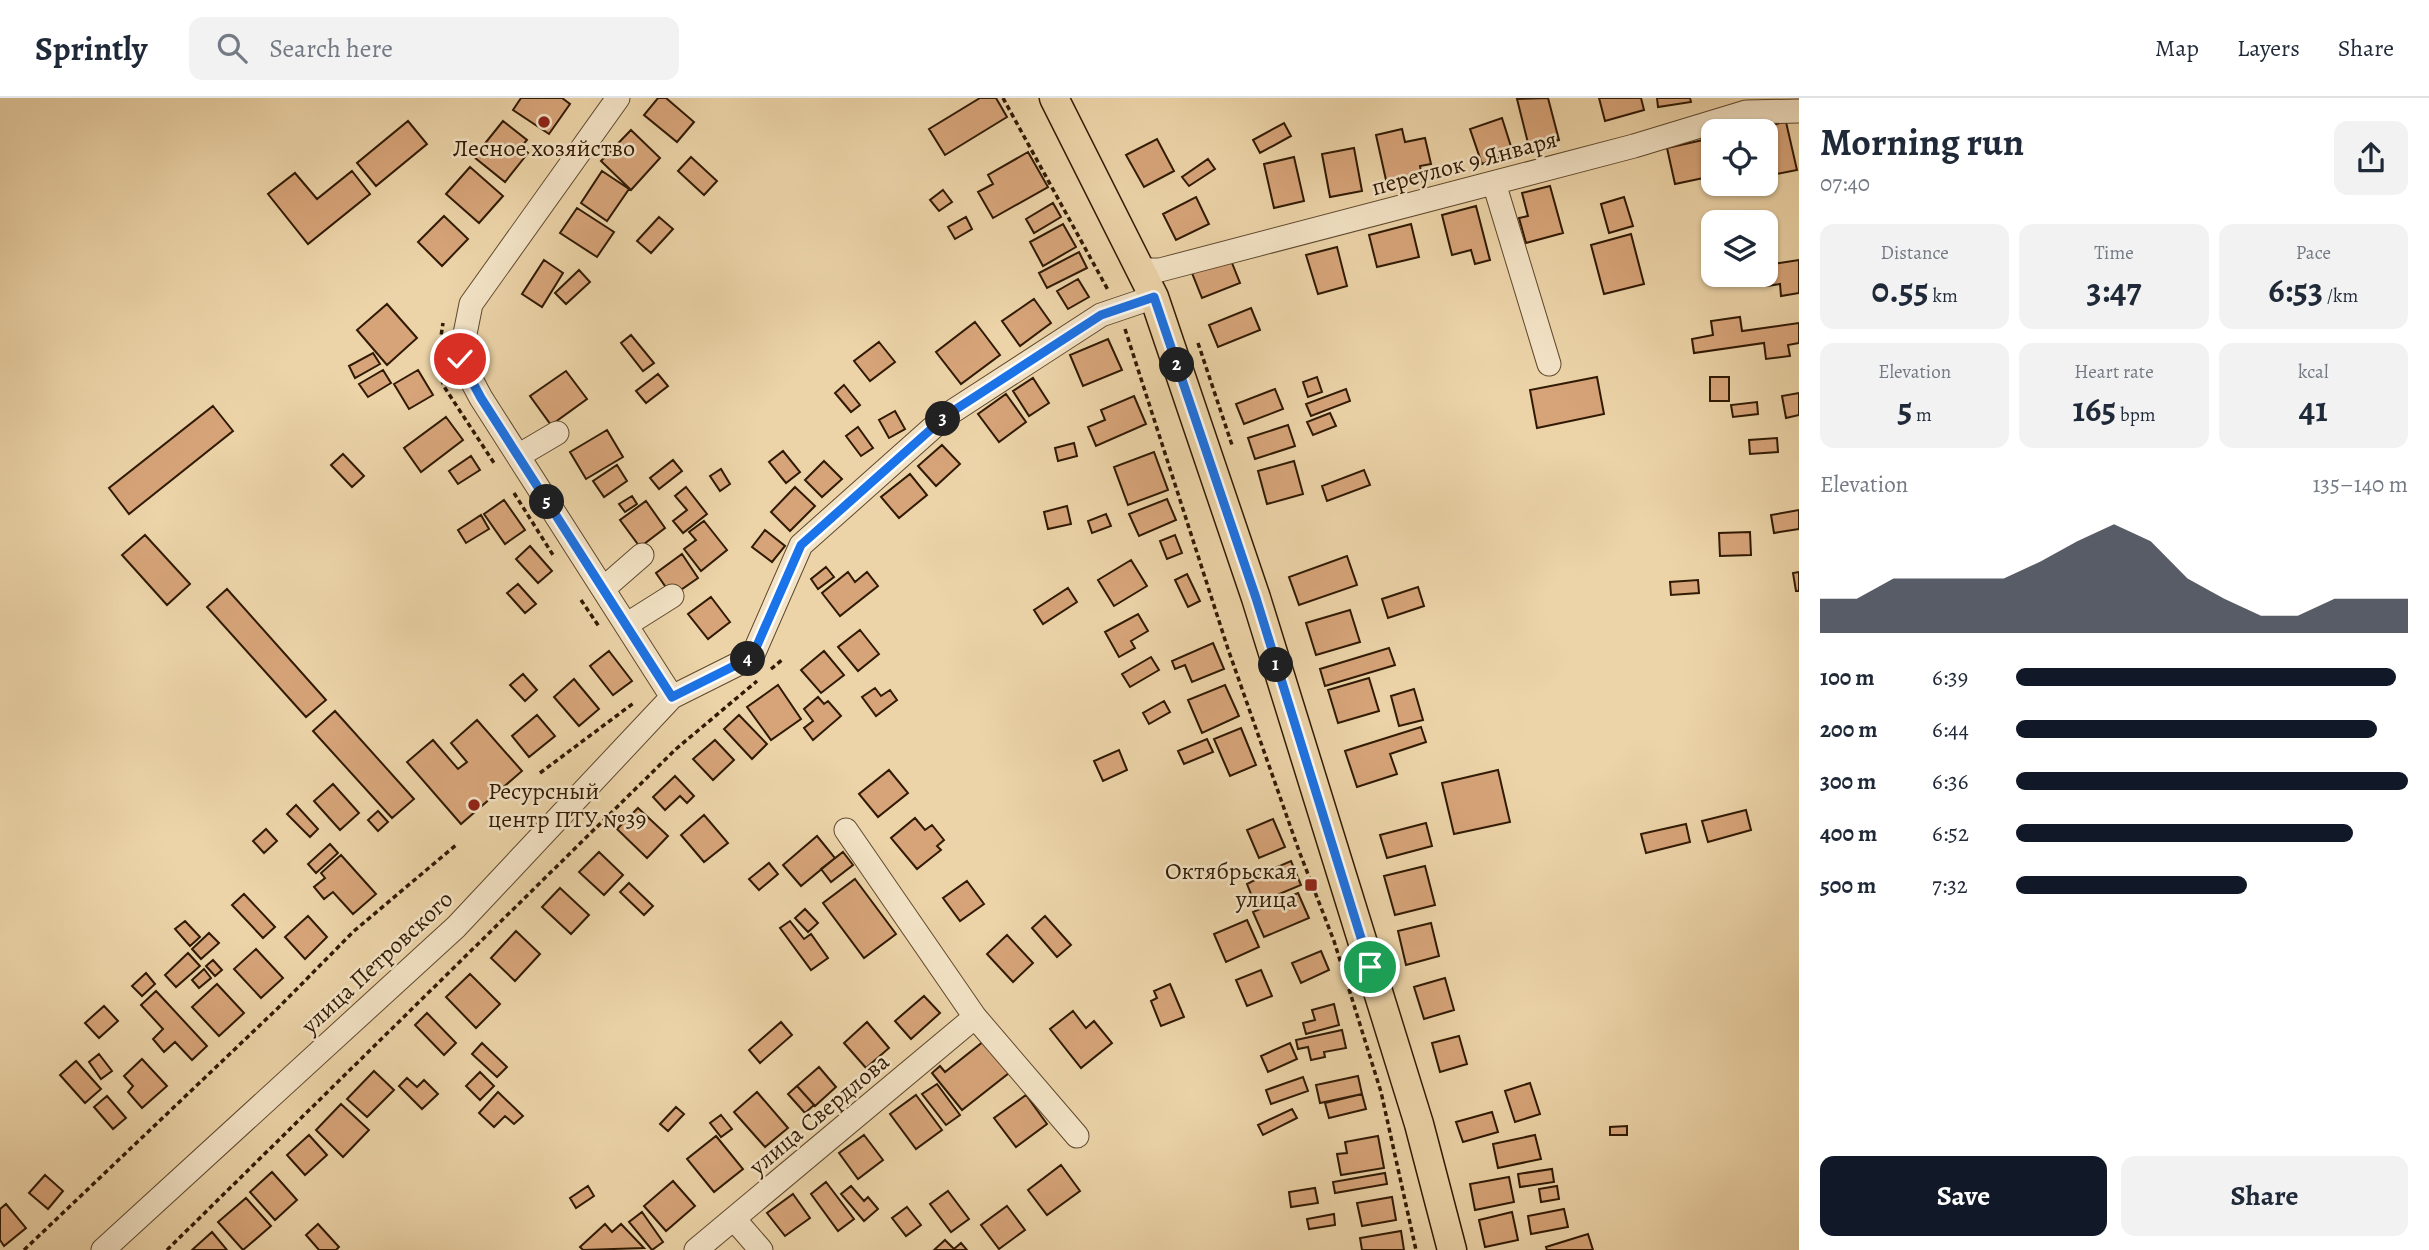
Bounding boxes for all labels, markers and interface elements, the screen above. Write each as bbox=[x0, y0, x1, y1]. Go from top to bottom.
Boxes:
search box bbox=[189, 17, 679, 80]
text: Sprintly bbox=[35, 26, 147, 71]
icon: search bbox=[213, 29, 251, 67]
text: Search here bbox=[269, 31, 393, 66]
text: Map bbox=[2155, 32, 2199, 64]
text: Layers bbox=[2237, 32, 2300, 64]
text: Share bbox=[2338, 32, 2394, 64]
marker: Лесное хозяйство bbox=[536, 114, 552, 130]
text: Morning run bbox=[1820, 116, 2024, 168]
map controls bbox=[1701, 119, 1778, 287]
button: locate bbox=[1701, 119, 1778, 196]
button: share bbox=[2334, 121, 2408, 195]
street label: переулок 9 Января bbox=[1368, 123, 1560, 203]
place label: Лесное хозяйство bbox=[453, 132, 635, 164]
text: 07:40 bbox=[1820, 168, 1870, 199]
button: layers bbox=[1701, 210, 1778, 287]
text: Distance bbox=[1881, 240, 1949, 266]
text: Time bbox=[2094, 240, 2134, 266]
text: Pace bbox=[2296, 240, 2331, 266]
text: 0.55 bbox=[1872, 266, 1929, 314]
text: 3:47 bbox=[2087, 266, 2141, 314]
text: 6:53 bbox=[2268, 266, 2323, 314]
text: km bbox=[1929, 283, 1958, 309]
text: /km bbox=[2323, 283, 2358, 309]
pin bbox=[430, 329, 490, 389]
icon: check bbox=[441, 340, 479, 378]
pin: 2 bbox=[1160, 348, 1194, 382]
text: 2 bbox=[1172, 351, 1181, 377]
text: Elevation bbox=[1878, 359, 1951, 385]
text: Heart rate bbox=[2074, 359, 2154, 385]
text: kcal bbox=[2298, 359, 2329, 385]
text: 5 bbox=[1897, 385, 1912, 433]
text: 165 bbox=[2072, 385, 2116, 433]
text: 41 bbox=[2299, 385, 2328, 433]
pin: 3 bbox=[926, 402, 960, 436]
text: m bbox=[1912, 402, 1932, 428]
text: bpm bbox=[2116, 402, 2156, 428]
text: 3 bbox=[938, 405, 947, 431]
text: Elevation bbox=[1820, 469, 1908, 500]
text: 135–140 m bbox=[2312, 469, 2408, 500]
pin: 5 bbox=[530, 484, 564, 520]
text: 5 bbox=[542, 488, 551, 514]
pin: 4 bbox=[730, 642, 766, 676]
text: 4 bbox=[743, 645, 752, 671]
pin: 1 bbox=[1258, 648, 1294, 682]
text: 1 bbox=[1272, 651, 1279, 677]
text: 100 m bbox=[1820, 662, 1875, 693]
text: 6:39 bbox=[1932, 662, 1968, 693]
text: 200 m bbox=[1820, 714, 1878, 745]
text: 6:44 bbox=[1932, 714, 1969, 745]
text: 300 m bbox=[1820, 766, 1876, 797]
text: 6:36 bbox=[1932, 766, 1968, 797]
place label: Ресурсный центр ПТУ №39 bbox=[488, 775, 646, 835]
marker: Ресурсный центр ПТУ №39 bbox=[466, 797, 482, 813]
text: 400 m bbox=[1820, 818, 1877, 849]
text: 6:52 bbox=[1932, 818, 1969, 849]
place label: Октябрьская улица bbox=[1165, 855, 1297, 915]
text: 500 m bbox=[1820, 870, 1876, 901]
text: 7:32 bbox=[1932, 870, 1968, 901]
marker: Октябрьская улица bbox=[1303, 877, 1319, 893]
street label: улица Петровского bbox=[293, 883, 460, 1042]
pin bbox=[1340, 937, 1400, 997]
icon: arrive bbox=[1351, 948, 1389, 986]
street label: улица Свердлова bbox=[741, 1046, 896, 1183]
button: Save bbox=[1820, 1156, 2107, 1236]
button: Share bbox=[2121, 1156, 2408, 1236]

